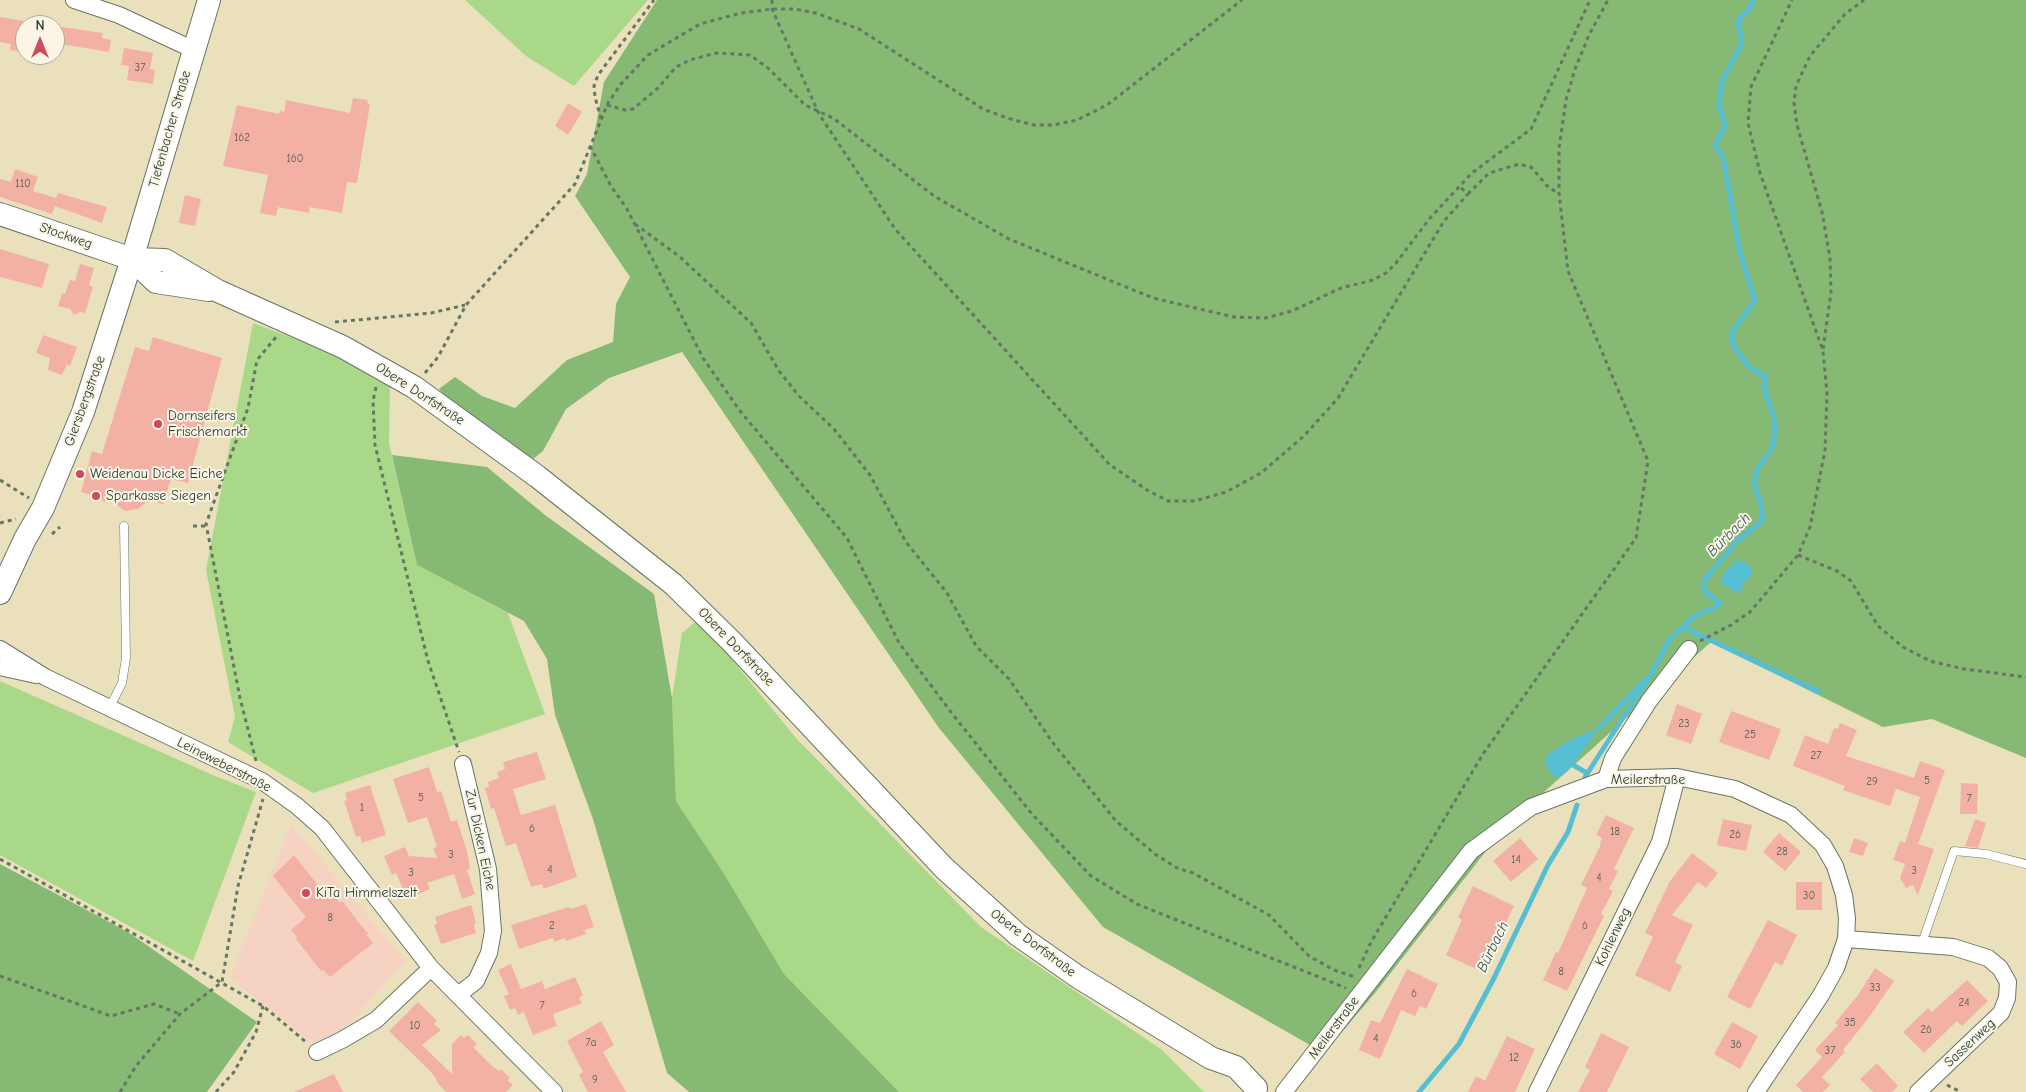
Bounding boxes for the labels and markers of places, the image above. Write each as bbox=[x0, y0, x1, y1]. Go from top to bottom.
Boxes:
place label: Dornseifers Frischemarkt bbox=[168, 408, 247, 441]
marker: Dornseifers Frischemarkt bbox=[152, 418, 164, 430]
place label: Weidenau Dicke Eiche bbox=[90, 466, 222, 482]
marker: Weidenau Dicke Eiche bbox=[74, 468, 86, 480]
place label: Sparkasse Siegen bbox=[106, 488, 211, 504]
marker: Sparkasse Siegen bbox=[90, 490, 102, 502]
place label: KiTa Himmelszelt bbox=[316, 885, 417, 901]
marker: KiTa Himmelszelt bbox=[300, 887, 312, 899]

